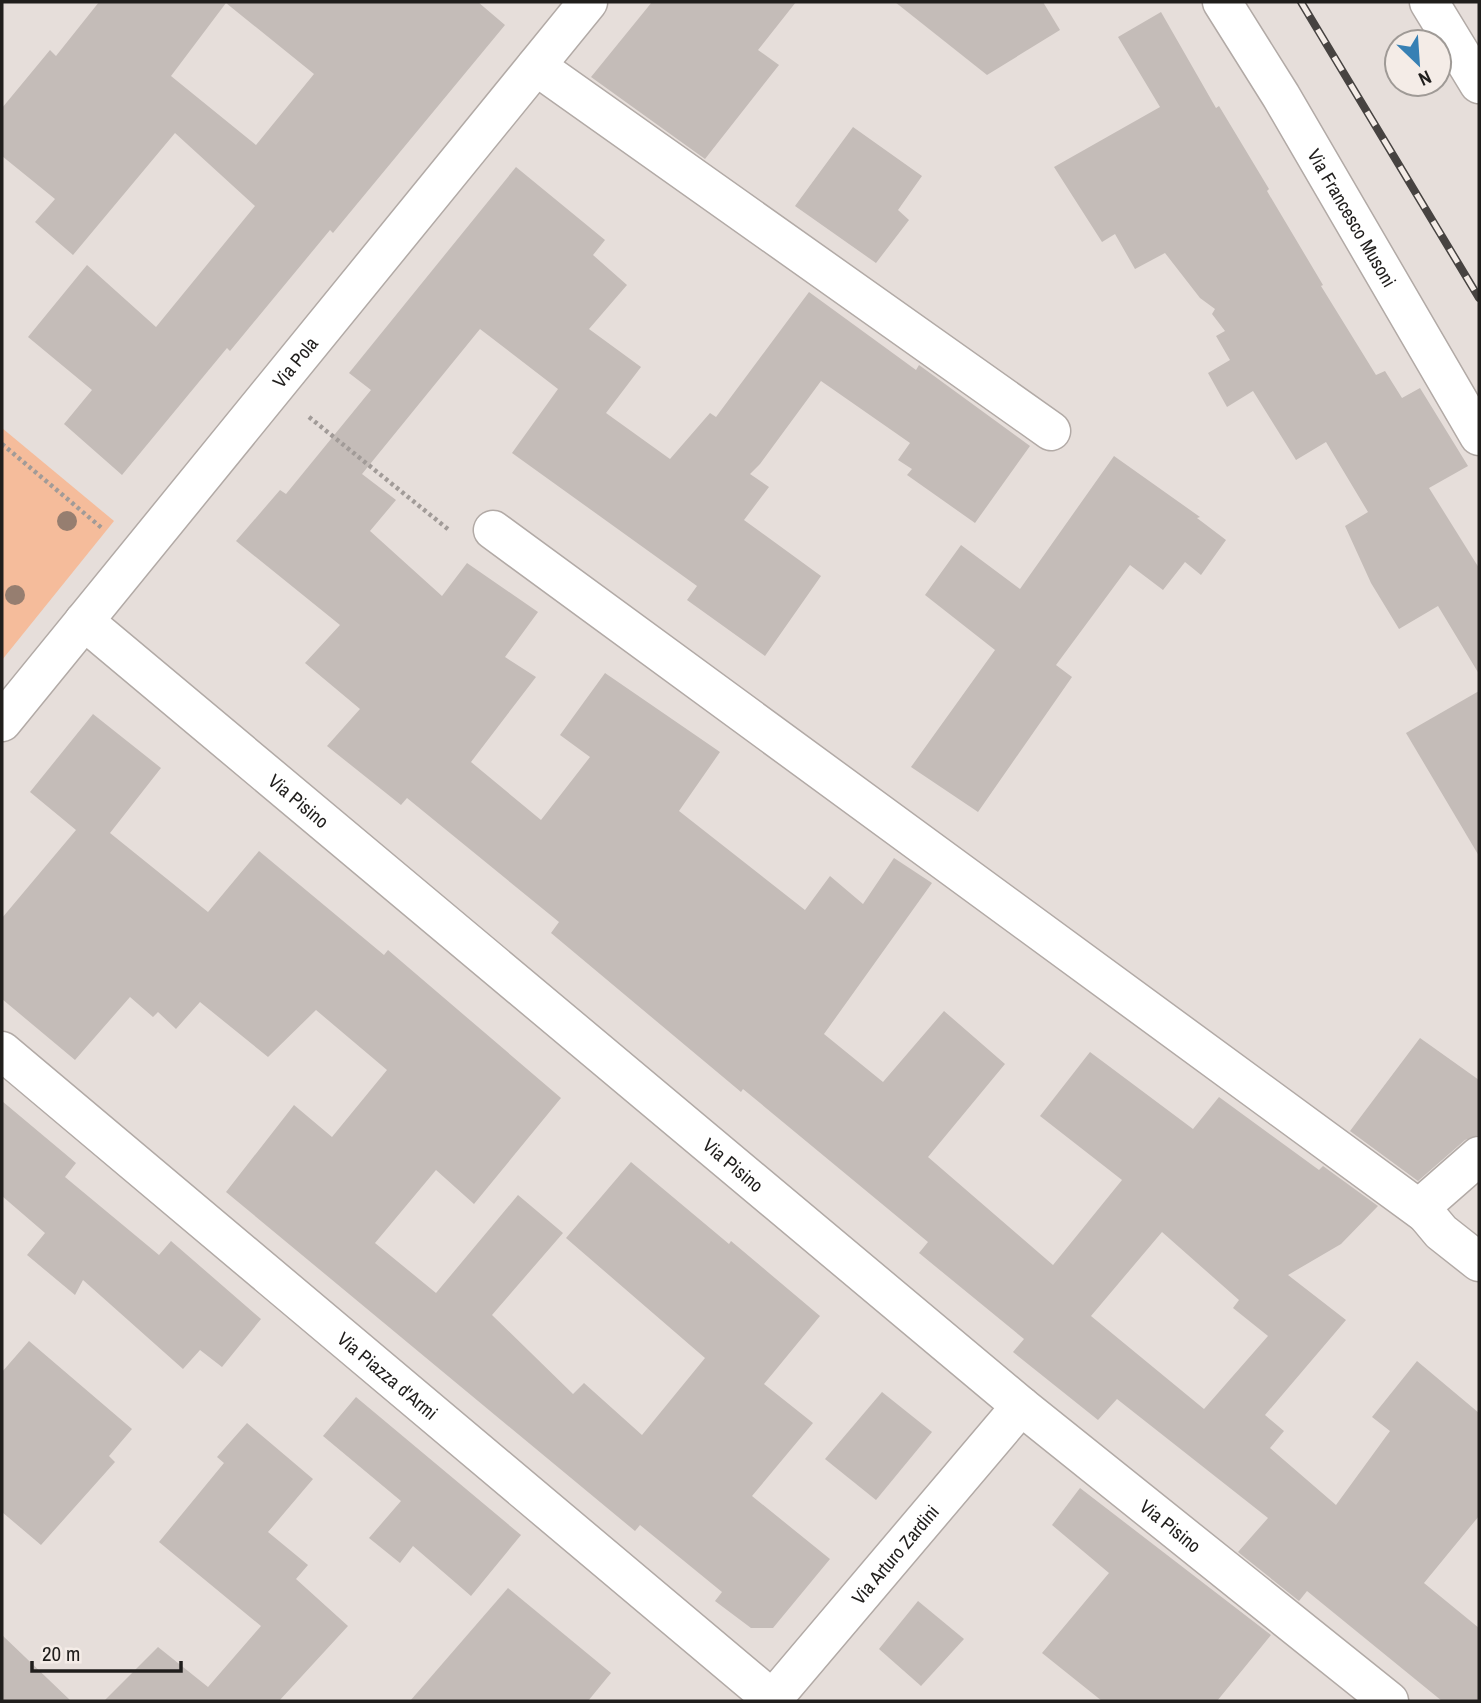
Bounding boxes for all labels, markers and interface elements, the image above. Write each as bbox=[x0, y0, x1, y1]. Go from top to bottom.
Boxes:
north arrow bbox=[1383, 28, 1453, 98]
text: N bbox=[1415, 64, 1436, 93]
street label: Via Francesco Musoni bbox=[1302, 144, 1402, 292]
street label: Via Pola bbox=[266, 331, 324, 393]
street label: Via Pisino bbox=[263, 768, 334, 834]
street label: Via Pisino bbox=[697, 1132, 769, 1198]
street label: Via Piazza d'Armi bbox=[332, 1326, 443, 1425]
street label: Via Pisino bbox=[1134, 1493, 1207, 1558]
street label: Via Arturo Zardini bbox=[845, 1499, 945, 1610]
scale bar bbox=[32, 1630, 180, 1674]
text: 20 m bbox=[42, 1639, 80, 1668]

